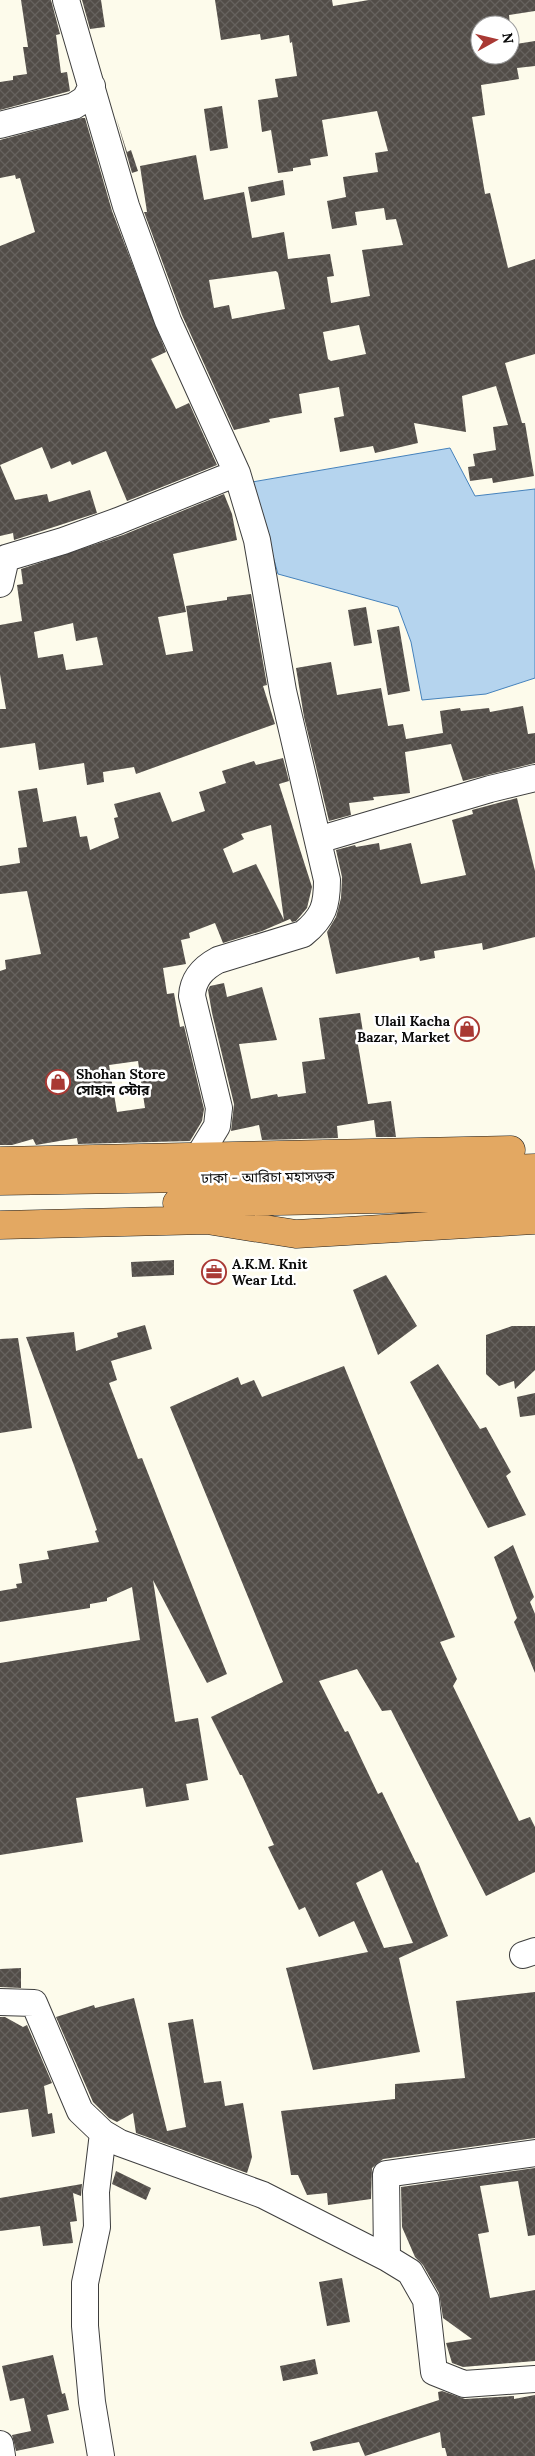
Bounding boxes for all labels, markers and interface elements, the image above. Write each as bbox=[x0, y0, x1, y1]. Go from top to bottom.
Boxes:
north arrow bbox=[470, 15, 520, 65]
text: N bbox=[498, 32, 518, 45]
place label: Ulail Kacha Bazar, Market bbox=[357, 1012, 451, 1046]
shop icon: Ulail Kacha Bazar, Market bbox=[454, 1016, 480, 1042]
place label: Shohan Store সোহান স্টোর bbox=[76, 1065, 166, 1099]
shop icon: Shohan Store সোহান স্টোর bbox=[45, 1069, 71, 1095]
street label: ঢাকা - আরিচা মহাসড়ক bbox=[200, 1167, 336, 1187]
place label: A.K.M. Knit Wear Ltd. bbox=[232, 1255, 308, 1289]
office icon: A.K.M. Knit Wear Ltd. bbox=[201, 1259, 227, 1285]

